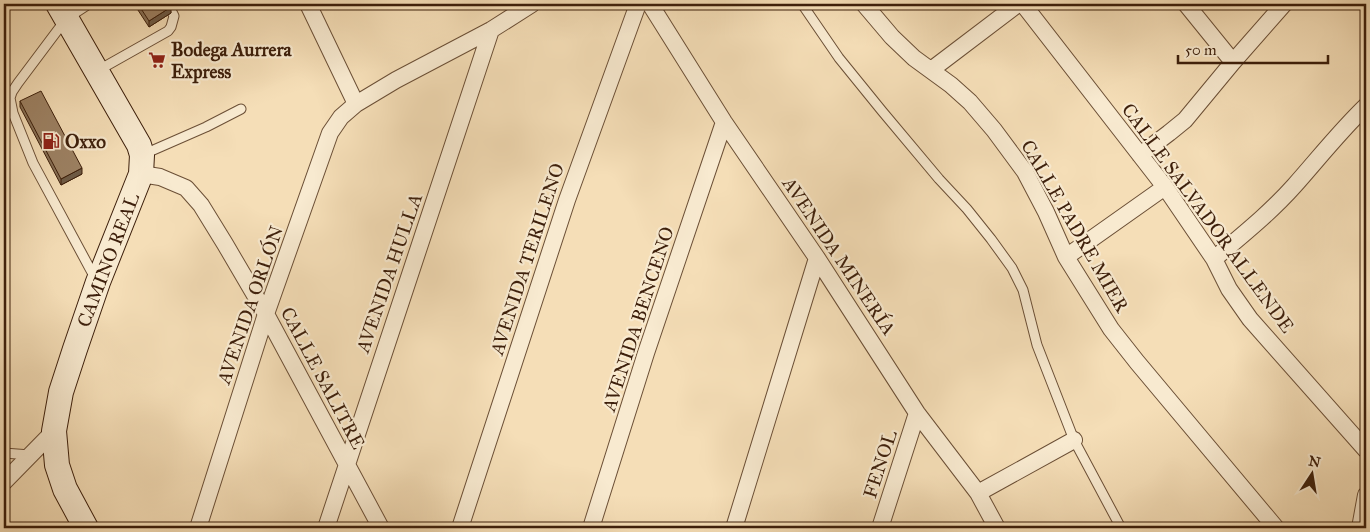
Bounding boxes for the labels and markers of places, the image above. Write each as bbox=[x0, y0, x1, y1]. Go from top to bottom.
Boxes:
place label: Bodega Aurrera Express bbox=[171, 38, 293, 84]
supermarket icon: Bodega Aurrera Express bbox=[147, 50, 167, 70]
place label: Oxxo bbox=[65, 130, 106, 153]
fuel station icon: Oxxo bbox=[41, 131, 61, 151]

